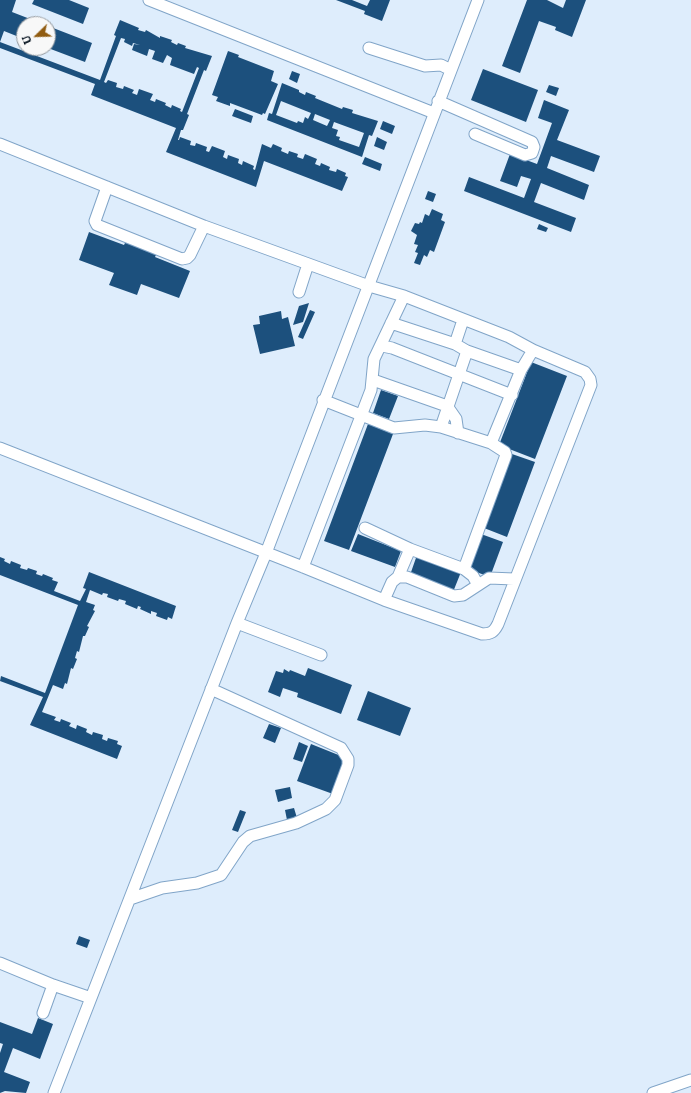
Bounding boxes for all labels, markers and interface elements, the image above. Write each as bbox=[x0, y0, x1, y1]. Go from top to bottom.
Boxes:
north arrow bbox=[16, 16, 56, 56]
text: U bbox=[17, 33, 35, 47]

